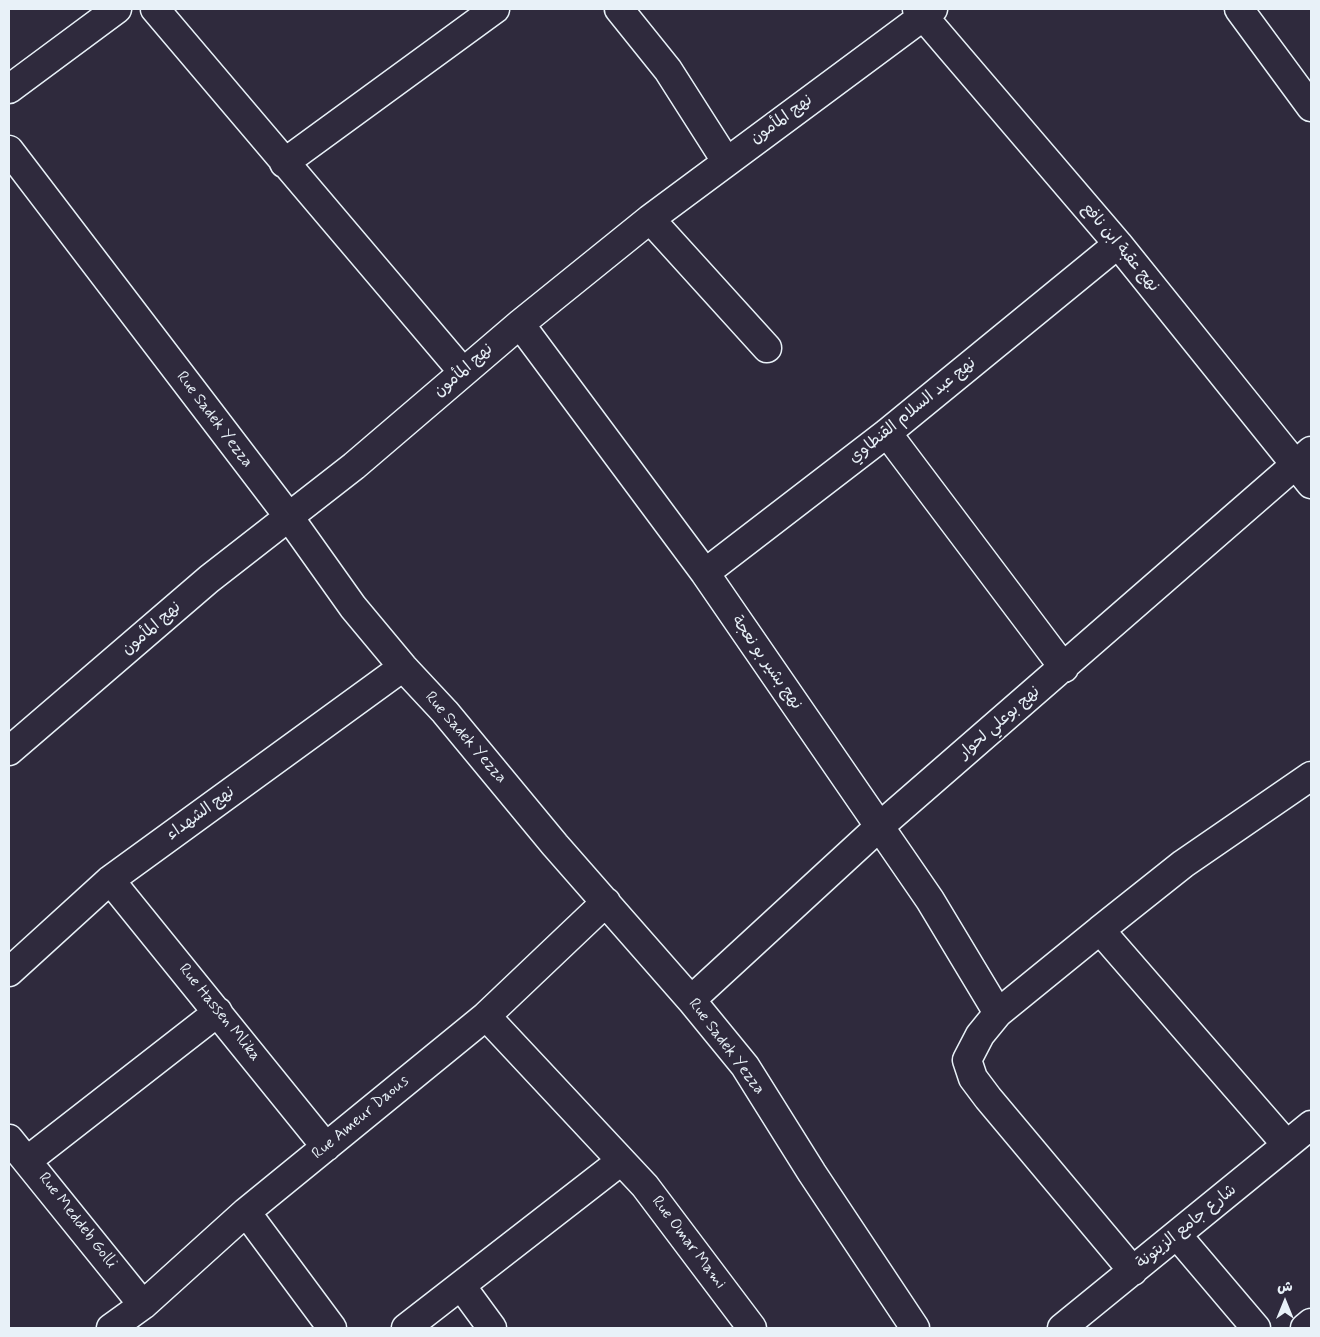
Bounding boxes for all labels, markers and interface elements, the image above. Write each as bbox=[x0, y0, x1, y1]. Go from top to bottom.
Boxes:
street label: نهج المأمون bbox=[747, 91, 817, 149]
street label: نهج عقبة ابن نافع bbox=[1077, 200, 1163, 296]
street label: نهج المأمون bbox=[431, 340, 497, 402]
street label: نهج عبد السلام القنطاوي bbox=[846, 354, 980, 468]
street label: Rue Sadek Yezza bbox=[172, 368, 256, 472]
street label: نهج المأمون bbox=[119, 598, 185, 660]
street label: نهج بشير بو نعجة bbox=[727, 612, 805, 714]
street label: نهج بوعلي لحوار bbox=[956, 683, 1044, 763]
street label: Rue Sadek Yezza bbox=[420, 688, 510, 788]
street label: نهج الشهداء bbox=[163, 783, 239, 845]
street label: Rue Hassen Mlika bbox=[174, 960, 264, 1066]
street label: Rue Sadek Yezza bbox=[684, 995, 768, 1099]
street label: Rue Ameur Daous bbox=[309, 1072, 413, 1164]
street label: Rue Meddeb Golli bbox=[34, 1169, 120, 1273]
street label: شارع جامع الزيتونة bbox=[1133, 1181, 1241, 1273]
street label: Rue Omar Mami bbox=[647, 1193, 729, 1293]
north arrow bbox=[1260, 1277, 1310, 1327]
text: ش bbox=[1277, 1278, 1293, 1296]

